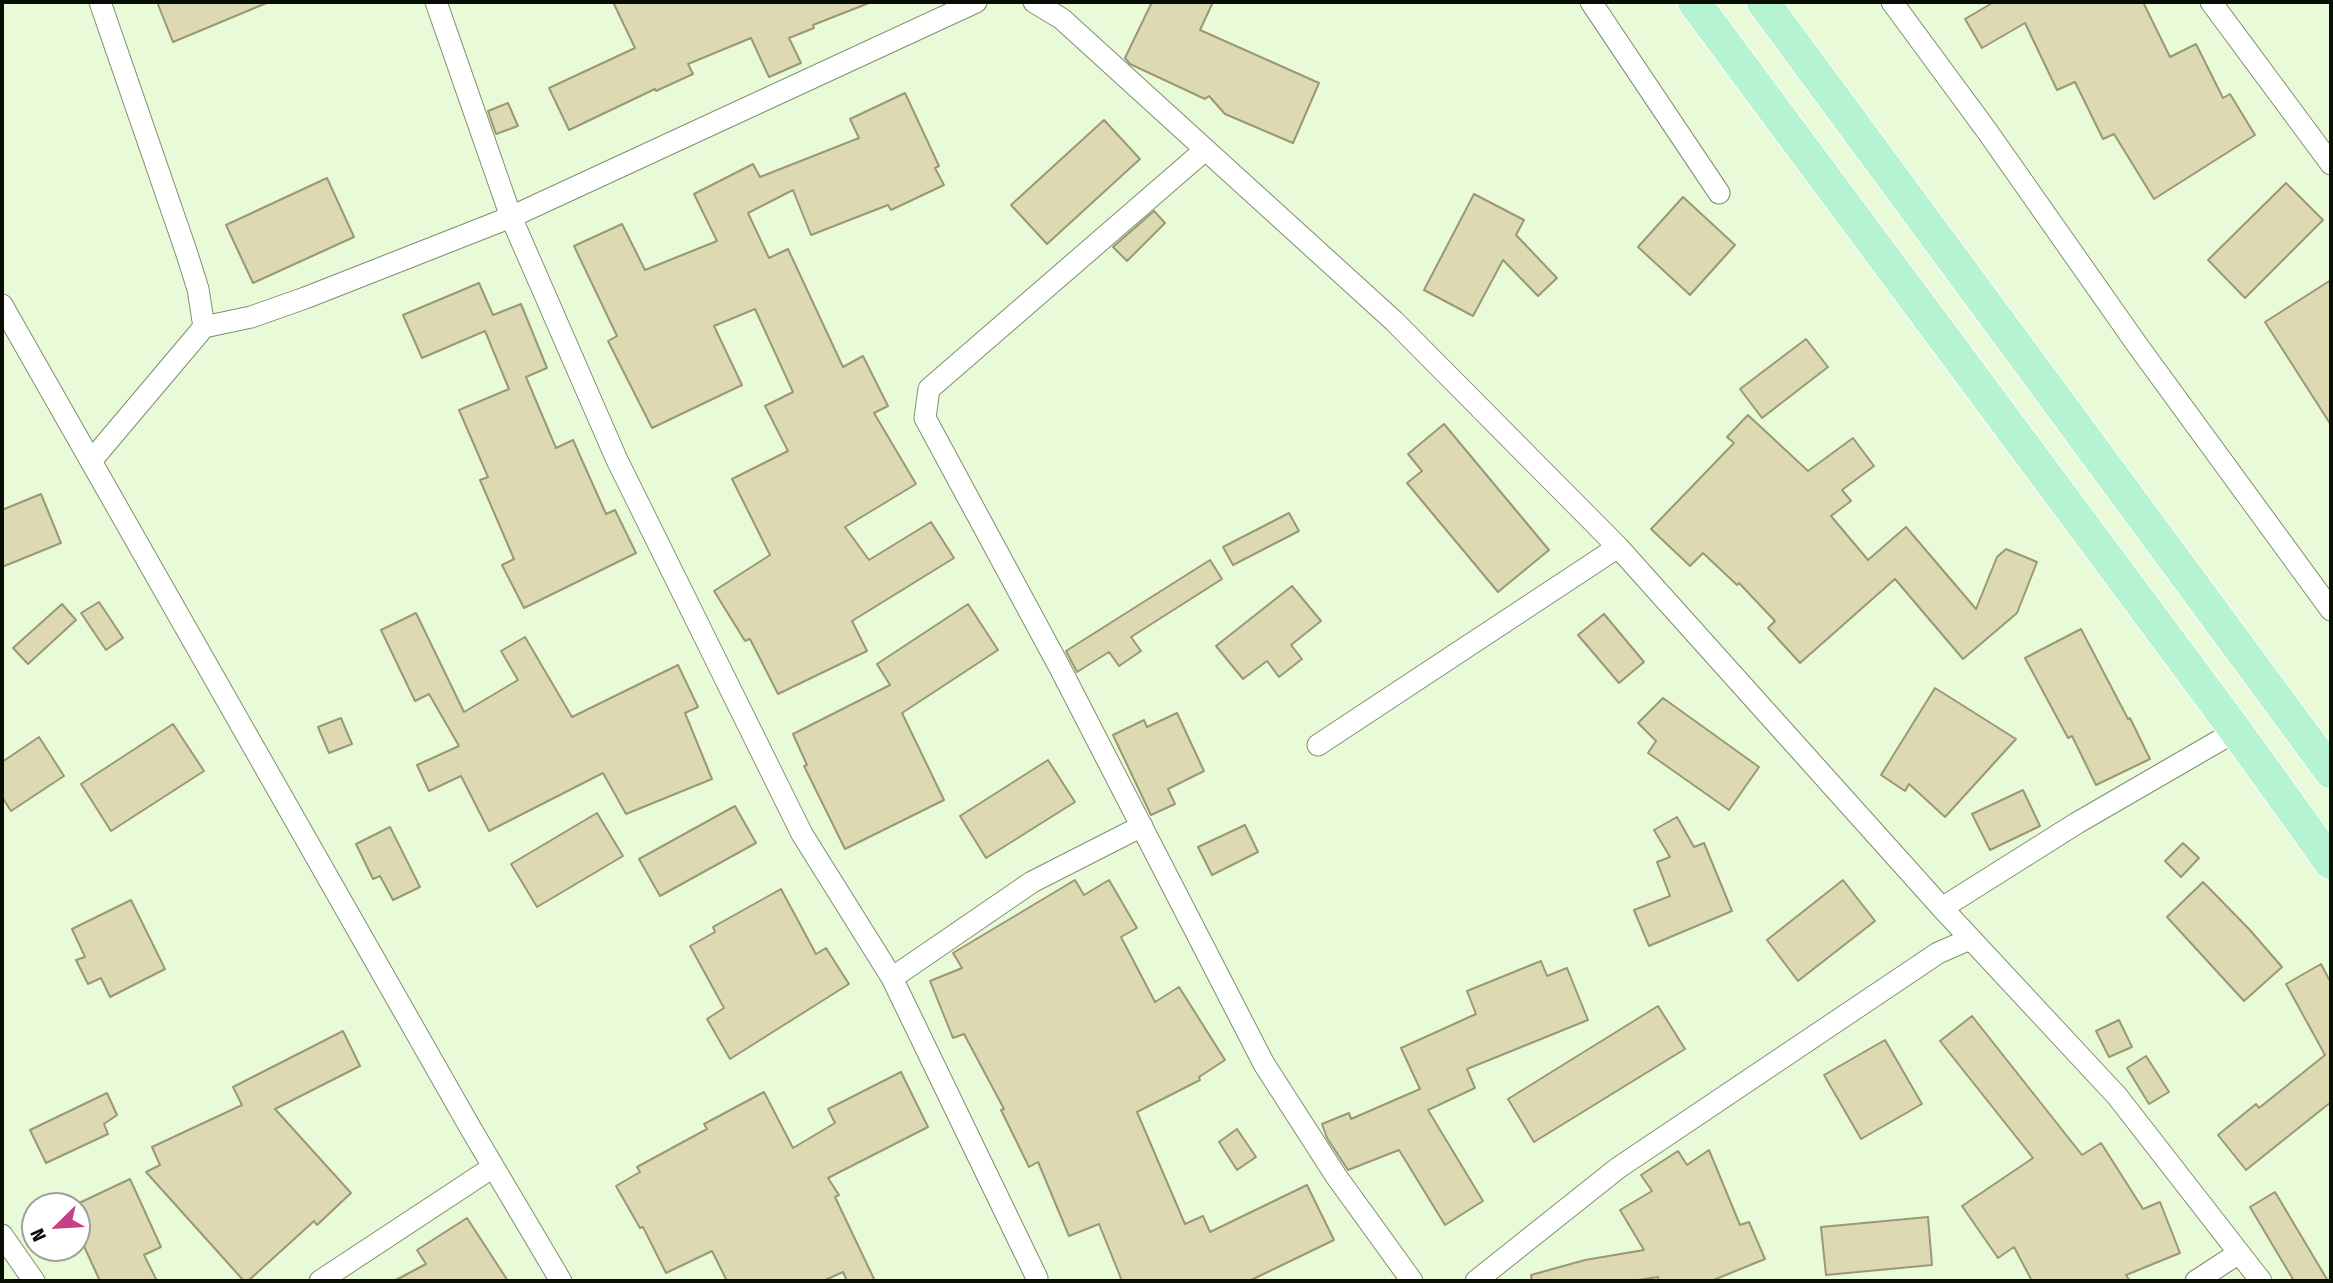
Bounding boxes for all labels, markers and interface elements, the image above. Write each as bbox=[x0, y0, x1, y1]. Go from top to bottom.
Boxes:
north arrow bbox=[21, 1192, 91, 1262]
text: N bbox=[25, 1225, 51, 1245]

